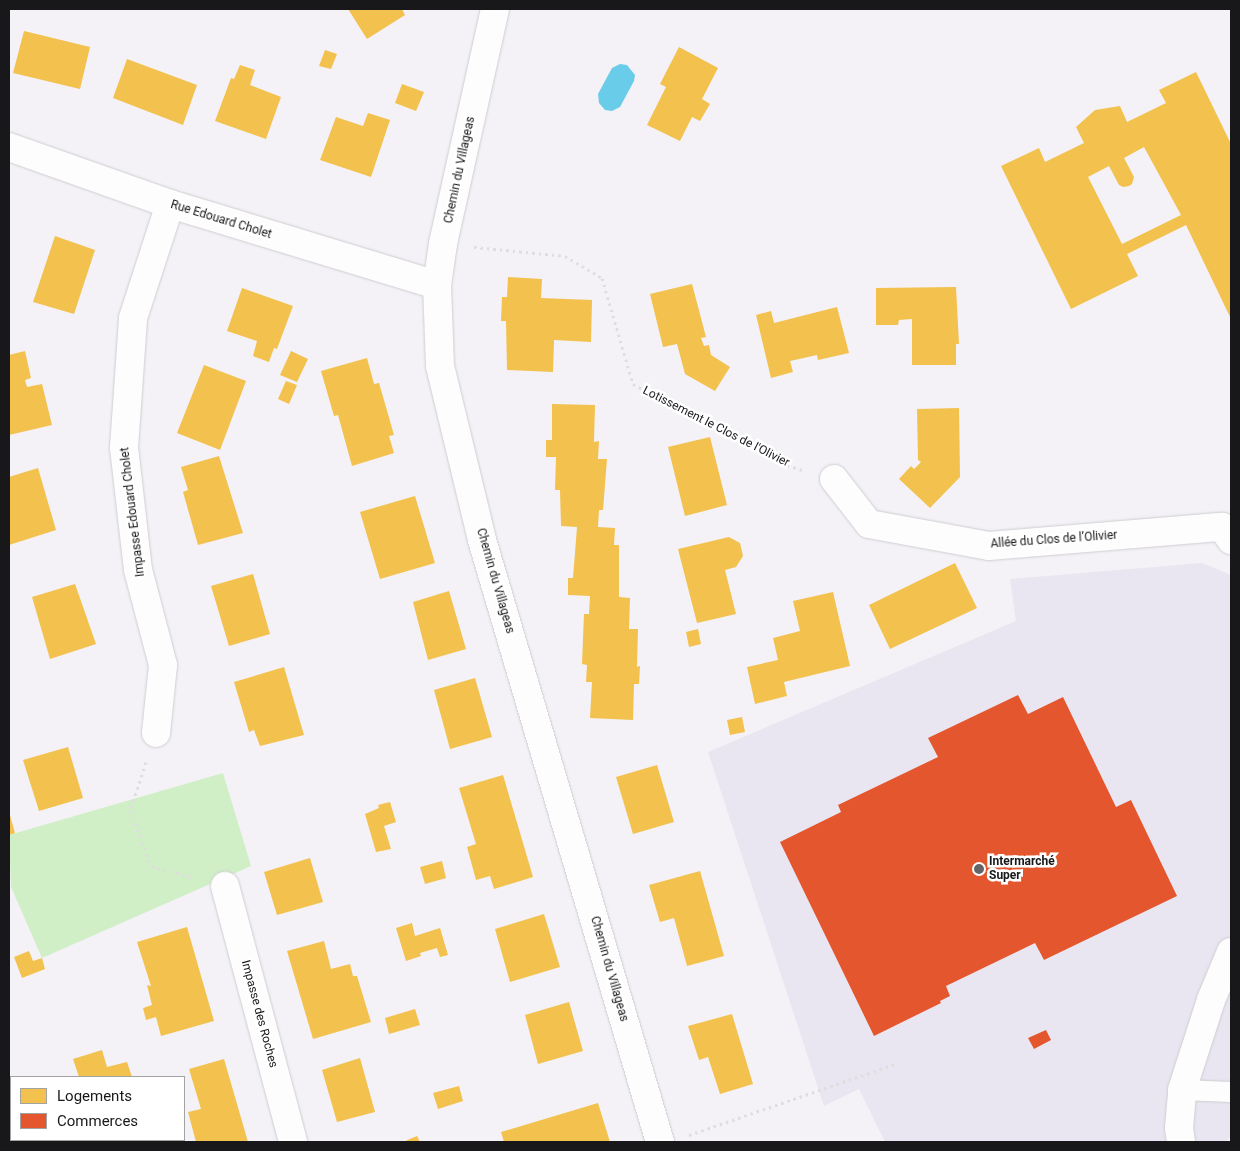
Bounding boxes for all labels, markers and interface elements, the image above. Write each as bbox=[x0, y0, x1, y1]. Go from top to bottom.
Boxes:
street label: Chemin du Villageas bbox=[442, 115, 478, 225]
street label: Rue Edouard Cholet bbox=[169, 198, 273, 242]
street label: Lotissement le Clos de l'Olivier bbox=[640, 384, 792, 470]
street label: Impasse Edouard Cholet bbox=[118, 446, 148, 578]
street label: Chemin du Villageas bbox=[473, 527, 517, 635]
street label: Allée du Clos de l’Olivier bbox=[990, 528, 1118, 552]
place label: Intermarché Super bbox=[989, 855, 1055, 883]
marker: Intermarché Super bbox=[973, 863, 985, 875]
street label: Chemin du Villageas bbox=[587, 915, 631, 1023]
street label: Impasse des Roches bbox=[238, 959, 280, 1069]
legend bbox=[10, 1076, 185, 1141]
text: Logements bbox=[57, 1087, 132, 1105]
text: Commerces bbox=[57, 1112, 138, 1130]

